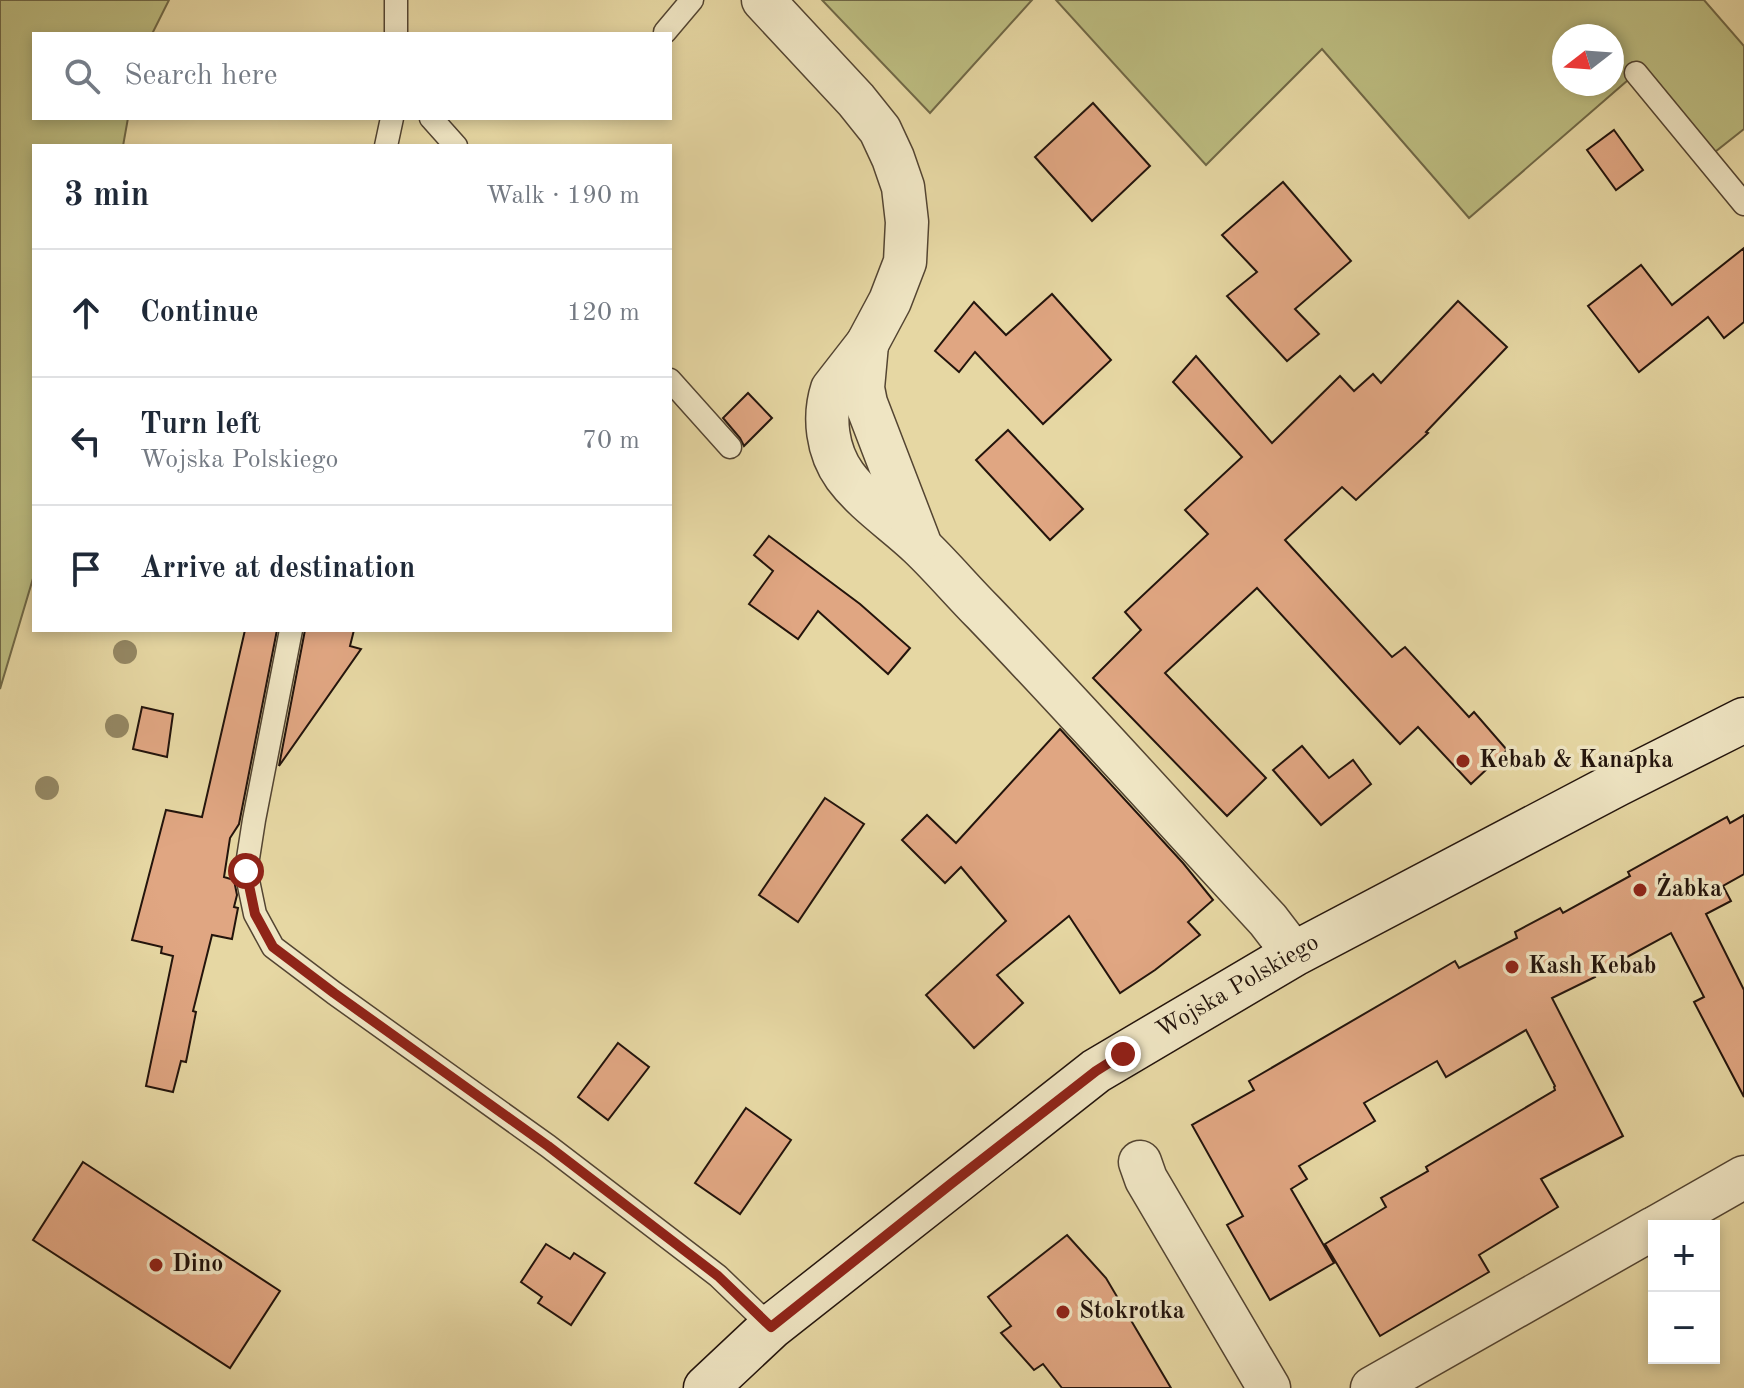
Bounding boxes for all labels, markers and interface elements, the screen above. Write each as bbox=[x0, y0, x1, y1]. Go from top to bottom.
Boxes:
north arrow bbox=[1552, 24, 1624, 96]
search box bbox=[32, 32, 672, 120]
icon: search bbox=[60, 54, 104, 98]
text: Search here bbox=[124, 61, 278, 91]
text: 3 min bbox=[64, 179, 149, 213]
text: Walk · 190 m bbox=[486, 183, 640, 209]
icon: ahead bbox=[64, 291, 108, 335]
text: Continue bbox=[140, 298, 259, 328]
text: 120 m bbox=[567, 300, 640, 326]
text: Turn left bbox=[140, 410, 261, 440]
icon: left bbox=[64, 419, 108, 463]
text: 70 m bbox=[582, 428, 640, 454]
text: Wojska Polskiego bbox=[140, 447, 338, 473]
icon: arrive bbox=[64, 547, 108, 591]
text: Arrive at destination bbox=[140, 554, 415, 584]
place label: Kebab & Kanapka bbox=[1479, 749, 1674, 773]
marker: Kebab & Kanapka bbox=[1454, 752, 1472, 770]
route start bbox=[228, 853, 264, 889]
place label: Żabka bbox=[1656, 873, 1722, 902]
marker: Żabka bbox=[1631, 881, 1649, 899]
street label: Wojska Polskiego bbox=[1153, 931, 1323, 1043]
place label: Kash Kebab bbox=[1528, 955, 1657, 979]
marker: Kash Kebab bbox=[1503, 958, 1521, 976]
route end bbox=[1105, 1036, 1141, 1072]
map controls bbox=[1648, 1220, 1720, 1364]
button: + bbox=[1648, 1220, 1720, 1292]
place label: Dino bbox=[172, 1253, 223, 1277]
marker: Dino bbox=[147, 1256, 165, 1274]
button: − bbox=[1648, 1292, 1720, 1364]
place label: Stokrotka bbox=[1079, 1300, 1185, 1324]
marker: Stokrotka bbox=[1054, 1303, 1072, 1321]

